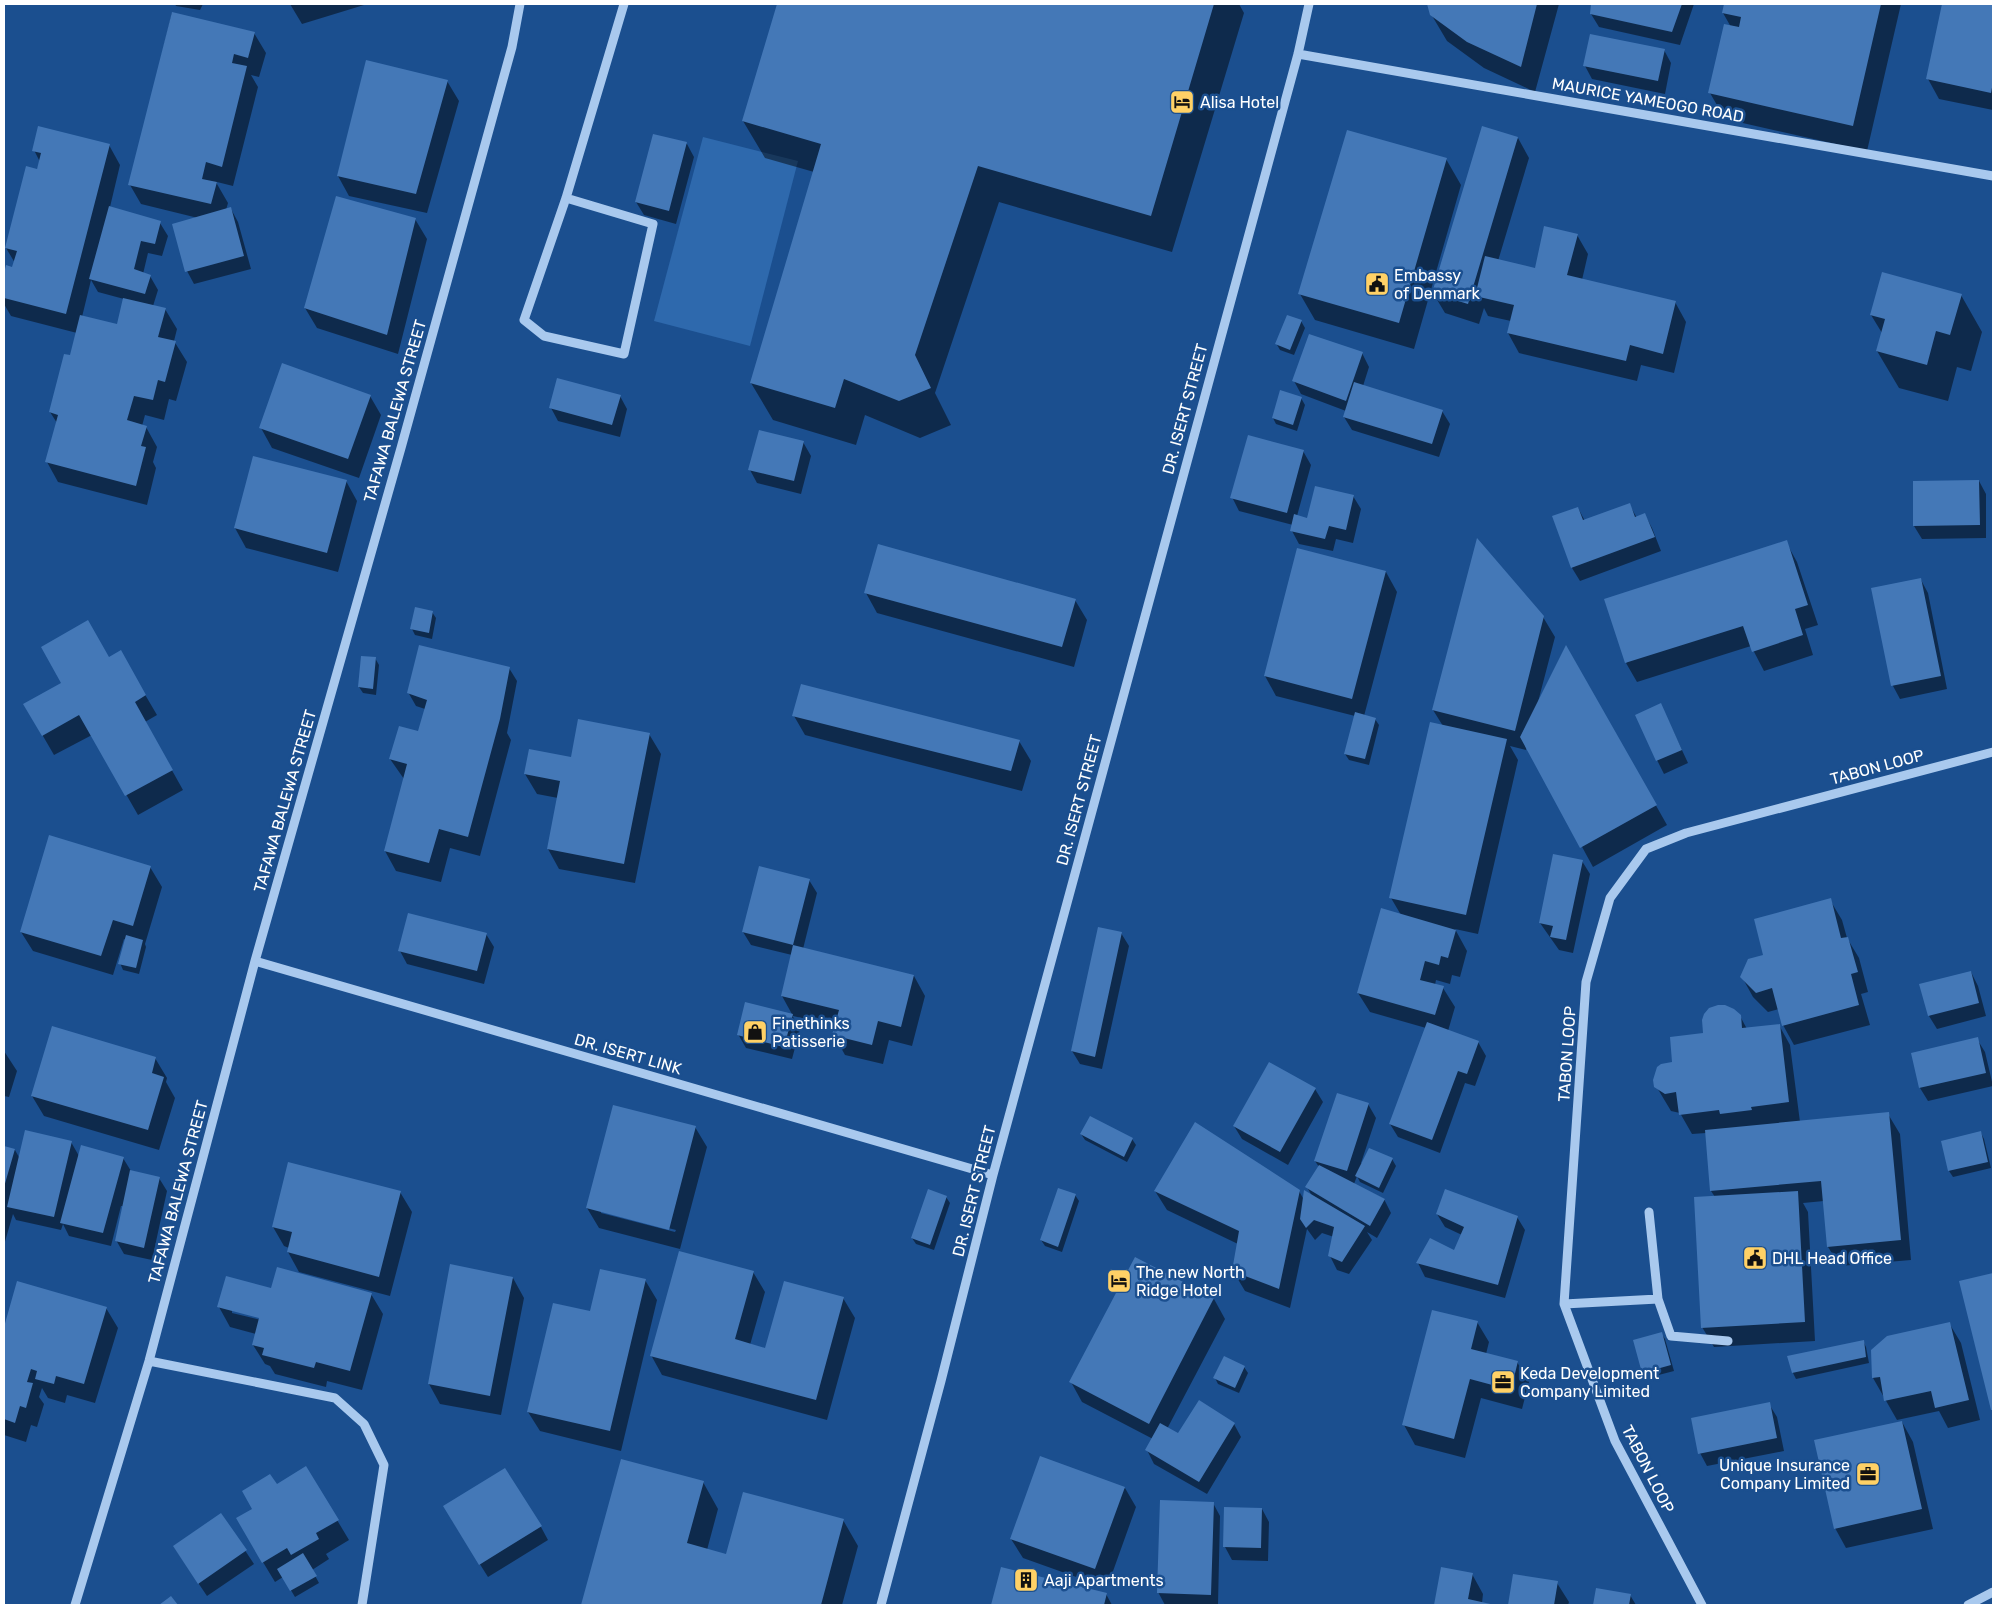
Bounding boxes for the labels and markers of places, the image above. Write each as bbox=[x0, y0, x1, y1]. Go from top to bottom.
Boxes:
hotel icon: Alisa Hotel bbox=[1169, 89, 1195, 115]
place label: Alisa Hotel bbox=[1200, 93, 1279, 112]
place label: Embassy of Denmark bbox=[1394, 266, 1481, 303]
public building icon: Embassy of Denmark bbox=[1364, 271, 1390, 297]
place label: Finethinks Patisserie bbox=[772, 1014, 850, 1051]
shop icon: Finethinks Patisserie bbox=[742, 1019, 768, 1045]
public building icon: DHL Head Office bbox=[1742, 1245, 1768, 1271]
place label: DHL Head Office bbox=[1772, 1249, 1892, 1268]
place label: The new North Ridge Hotel bbox=[1136, 1263, 1245, 1300]
hotel icon: The new North Ridge Hotel bbox=[1106, 1268, 1132, 1294]
place label: Keda Development Company Limited bbox=[1520, 1364, 1659, 1401]
office icon: Keda Development Company Limited bbox=[1490, 1369, 1516, 1395]
place label: Unique Insurance Company Limited bbox=[1719, 1456, 1850, 1493]
office icon: Unique Insurance Company Limited bbox=[1855, 1461, 1881, 1487]
building icon: Aaji Apartments bbox=[1013, 1567, 1039, 1593]
place label: Aaji Apartments bbox=[1044, 1571, 1164, 1590]

